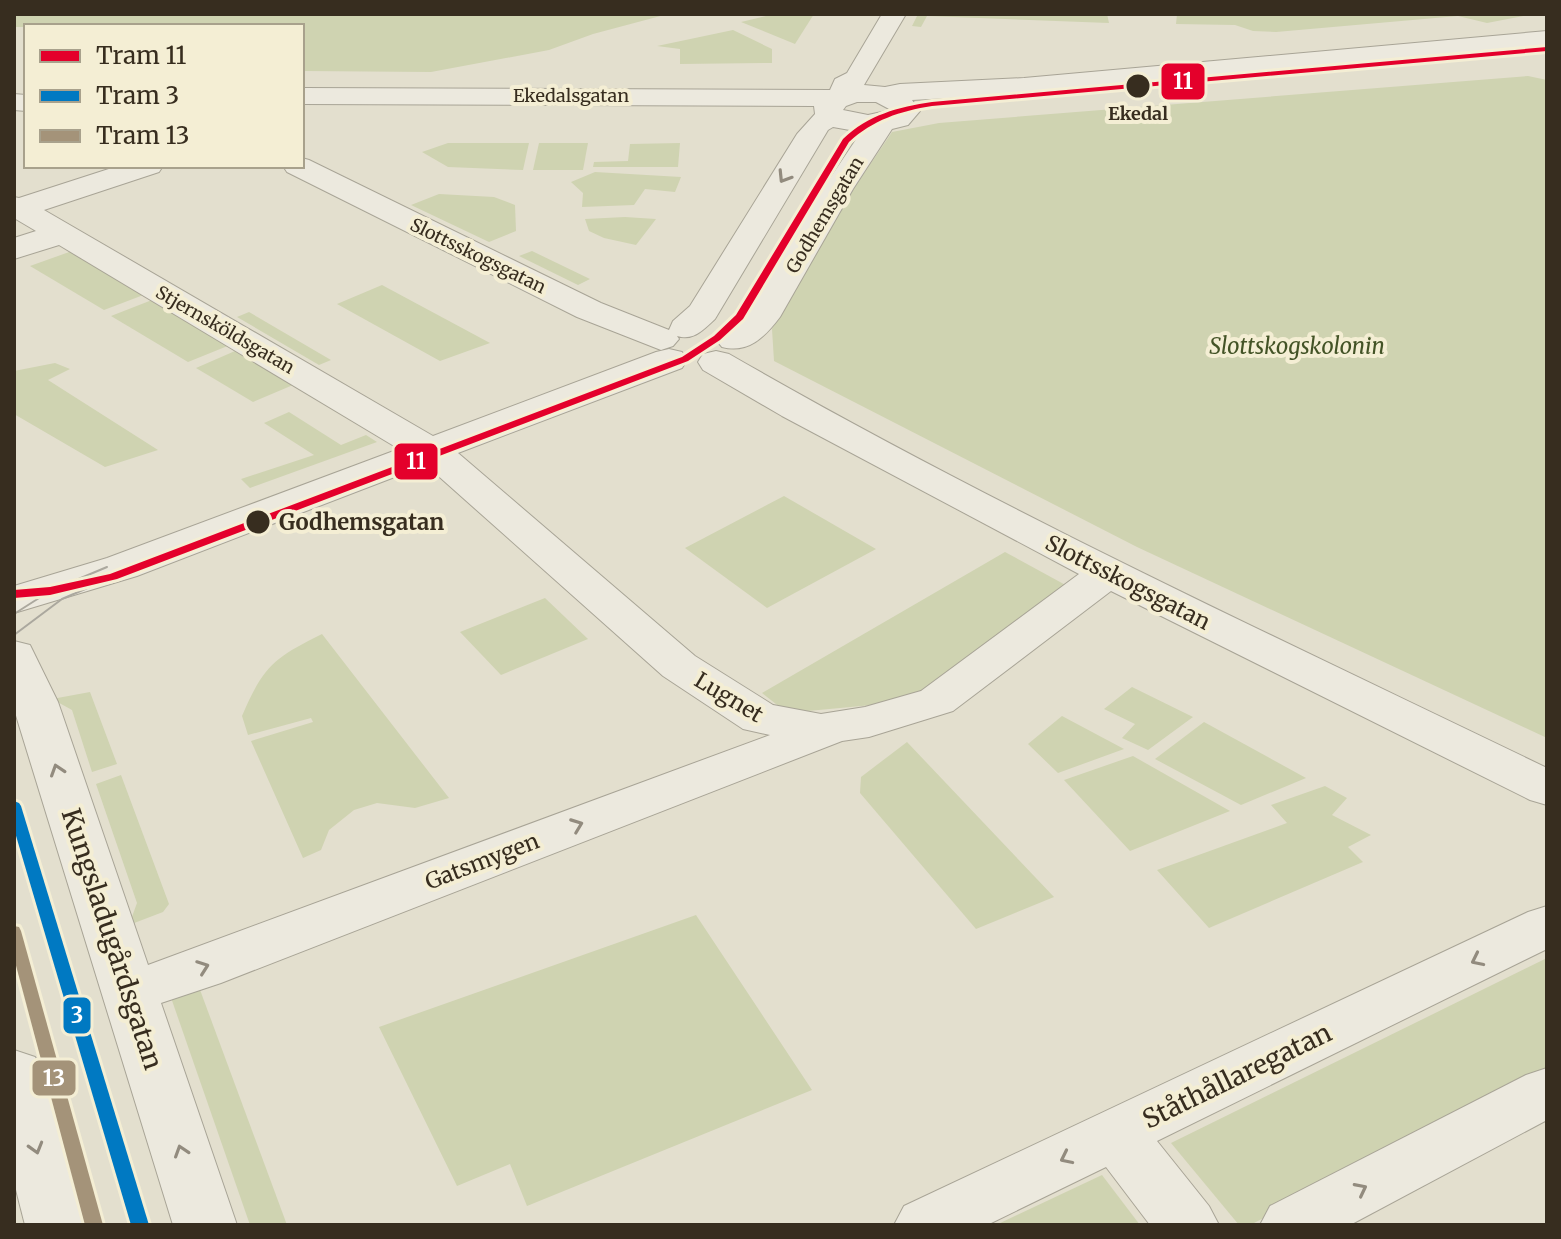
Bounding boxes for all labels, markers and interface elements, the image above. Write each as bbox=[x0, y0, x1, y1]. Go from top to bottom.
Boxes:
legend bbox=[24, 24, 304, 168]
text: Tram 11 bbox=[96, 40, 187, 71]
line badge: 11 bbox=[1160, 62, 1206, 101]
text: 11 bbox=[1173, 67, 1193, 95]
marker: Ekedal bbox=[1124, 72, 1152, 100]
text: Tram 3 bbox=[96, 80, 179, 111]
street label: Ekedalsgatan bbox=[513, 84, 629, 107]
place label: Ekedal bbox=[1108, 102, 1168, 125]
text: Tram 13 bbox=[96, 120, 189, 151]
street label: Godhemsgatan bbox=[781, 152, 868, 277]
one-way arrow bbox=[779, 168, 794, 182]
street label: Slottsskogsgatan bbox=[407, 213, 550, 298]
street label: Stjernsköldsgatan bbox=[152, 280, 299, 379]
park label: Slottskogskolonin bbox=[1209, 332, 1385, 360]
line badge: 11 bbox=[393, 442, 439, 481]
text: 11 bbox=[406, 447, 426, 475]
marker: Godhemsgatan bbox=[244, 508, 272, 536]
place label: Godhemsgatan bbox=[279, 508, 444, 536]
street label: Slottsskogsgatan bbox=[1041, 528, 1215, 636]
street label: Lugnet bbox=[690, 666, 769, 729]
one-way arrow bbox=[51, 764, 67, 778]
street label: Kungsladugårdsgatan bbox=[55, 804, 170, 1074]
one-way arrow bbox=[569, 818, 583, 835]
street label: Gatsmygen bbox=[421, 826, 543, 896]
one-way arrow bbox=[1470, 950, 1485, 966]
one-way arrow bbox=[195, 960, 209, 977]
line badge: 3 bbox=[62, 996, 92, 1035]
text: 3 bbox=[71, 1001, 83, 1029]
street label: Ståthållaregatan bbox=[1137, 1016, 1337, 1136]
line badge: 13 bbox=[31, 1059, 77, 1097]
text: 13 bbox=[43, 1064, 65, 1092]
one-way arrow bbox=[27, 1140, 43, 1154]
one-way arrow bbox=[174, 1144, 190, 1158]
one-way arrow bbox=[1059, 1148, 1074, 1164]
one-way arrow bbox=[1353, 1184, 1368, 1199]

